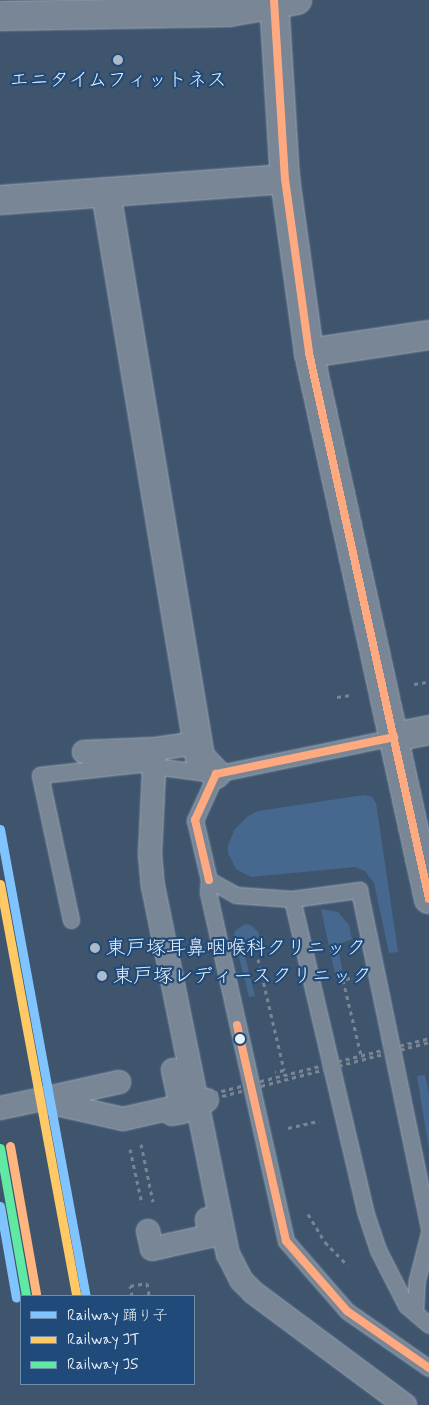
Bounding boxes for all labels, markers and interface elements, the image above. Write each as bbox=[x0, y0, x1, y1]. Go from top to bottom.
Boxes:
marker: エニタイムフィットネス bbox=[112, 54, 124, 66]
place label: エニタイムフィットネス bbox=[8, 68, 228, 92]
place label: 東戸塚耳鼻咽喉科クリニック bbox=[106, 936, 366, 960]
marker: 東戸塚耳鼻咽喉科クリニック bbox=[88, 941, 102, 955]
place label: 東戸塚レディースクリニック bbox=[113, 964, 373, 988]
marker: 東戸塚レディースクリニック bbox=[95, 969, 109, 983]
unlabelled marker bbox=[235, 1034, 245, 1044]
legend bbox=[20, 1295, 195, 1385]
text: Railway 踊り子 bbox=[67, 1306, 168, 1326]
text: Railway JT bbox=[67, 1330, 140, 1350]
text: Railway JS bbox=[67, 1355, 138, 1375]

